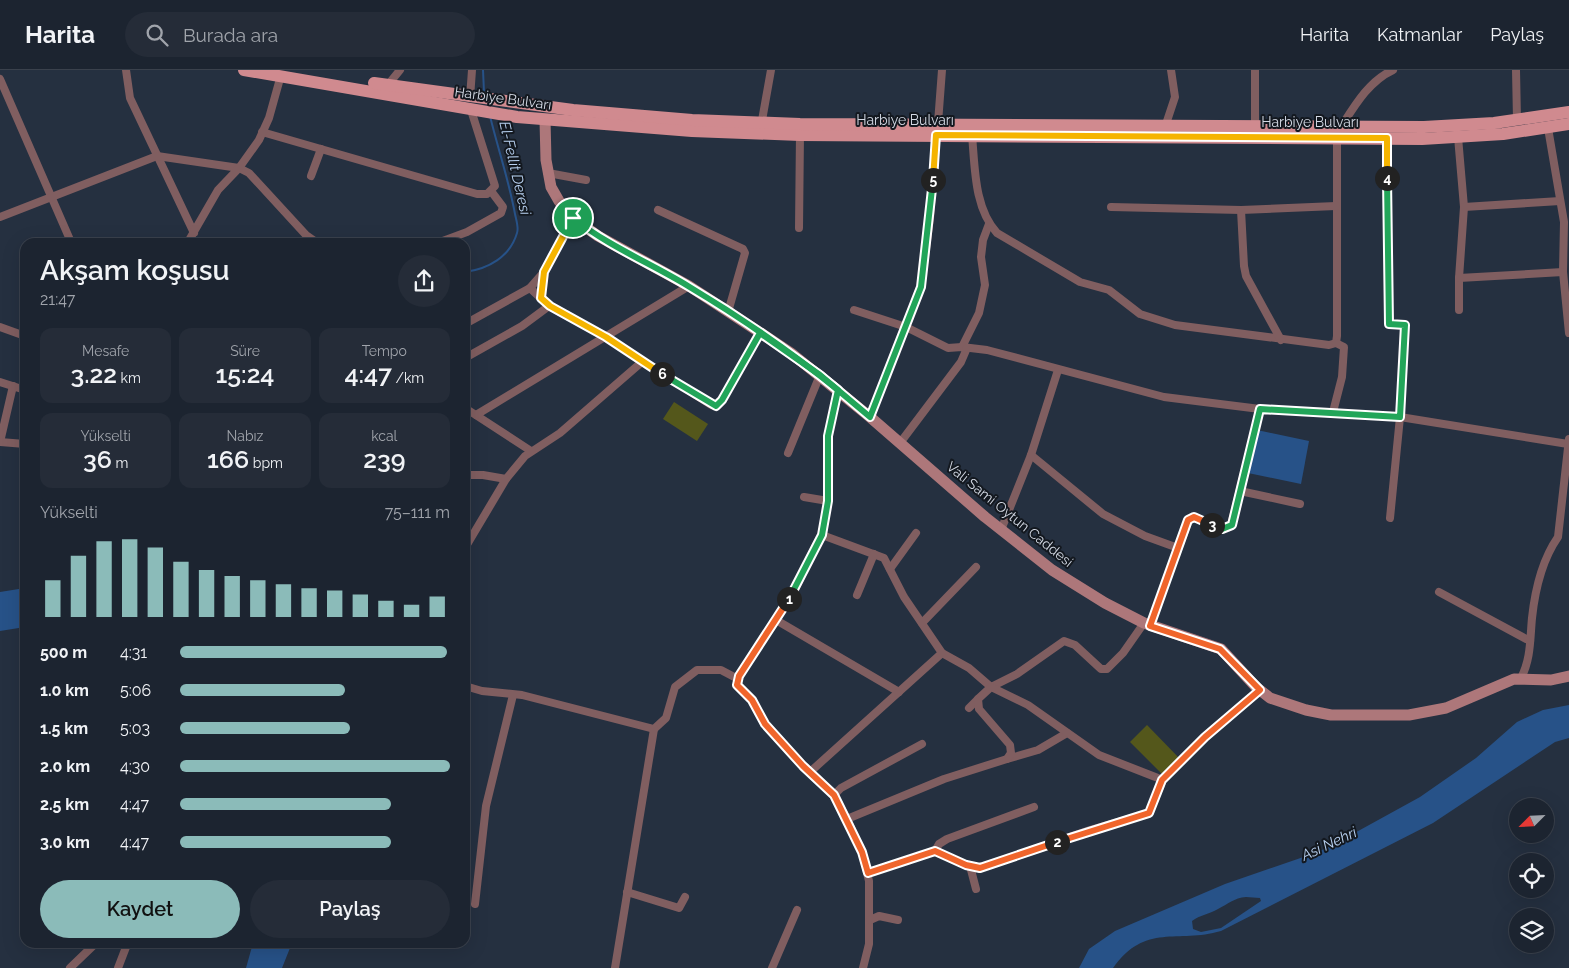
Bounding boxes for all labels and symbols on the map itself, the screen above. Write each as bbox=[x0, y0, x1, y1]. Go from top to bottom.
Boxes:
street label: Harbiye Bulvarı bbox=[454, 83, 552, 113]
street label: Harbiye Bulvarı bbox=[856, 112, 954, 128]
street label: Harbiye Bulvarı bbox=[1261, 114, 1359, 130]
water label: El-Fellit Deresi bbox=[495, 119, 535, 218]
pin: 4 bbox=[1374, 166, 1400, 190]
pin: 5 bbox=[920, 168, 946, 192]
pin bbox=[552, 197, 594, 239]
pin: 6 bbox=[650, 362, 674, 386]
street label: Vali Sami Oytun Caddesi bbox=[944, 458, 1076, 570]
pin: 3 bbox=[1200, 512, 1224, 538]
pin: 1 bbox=[776, 586, 802, 612]
north arrow bbox=[1509, 798, 1554, 842]
water label: Asi Nehri bbox=[1297, 823, 1360, 865]
pin: 2 bbox=[1044, 830, 1070, 854]

